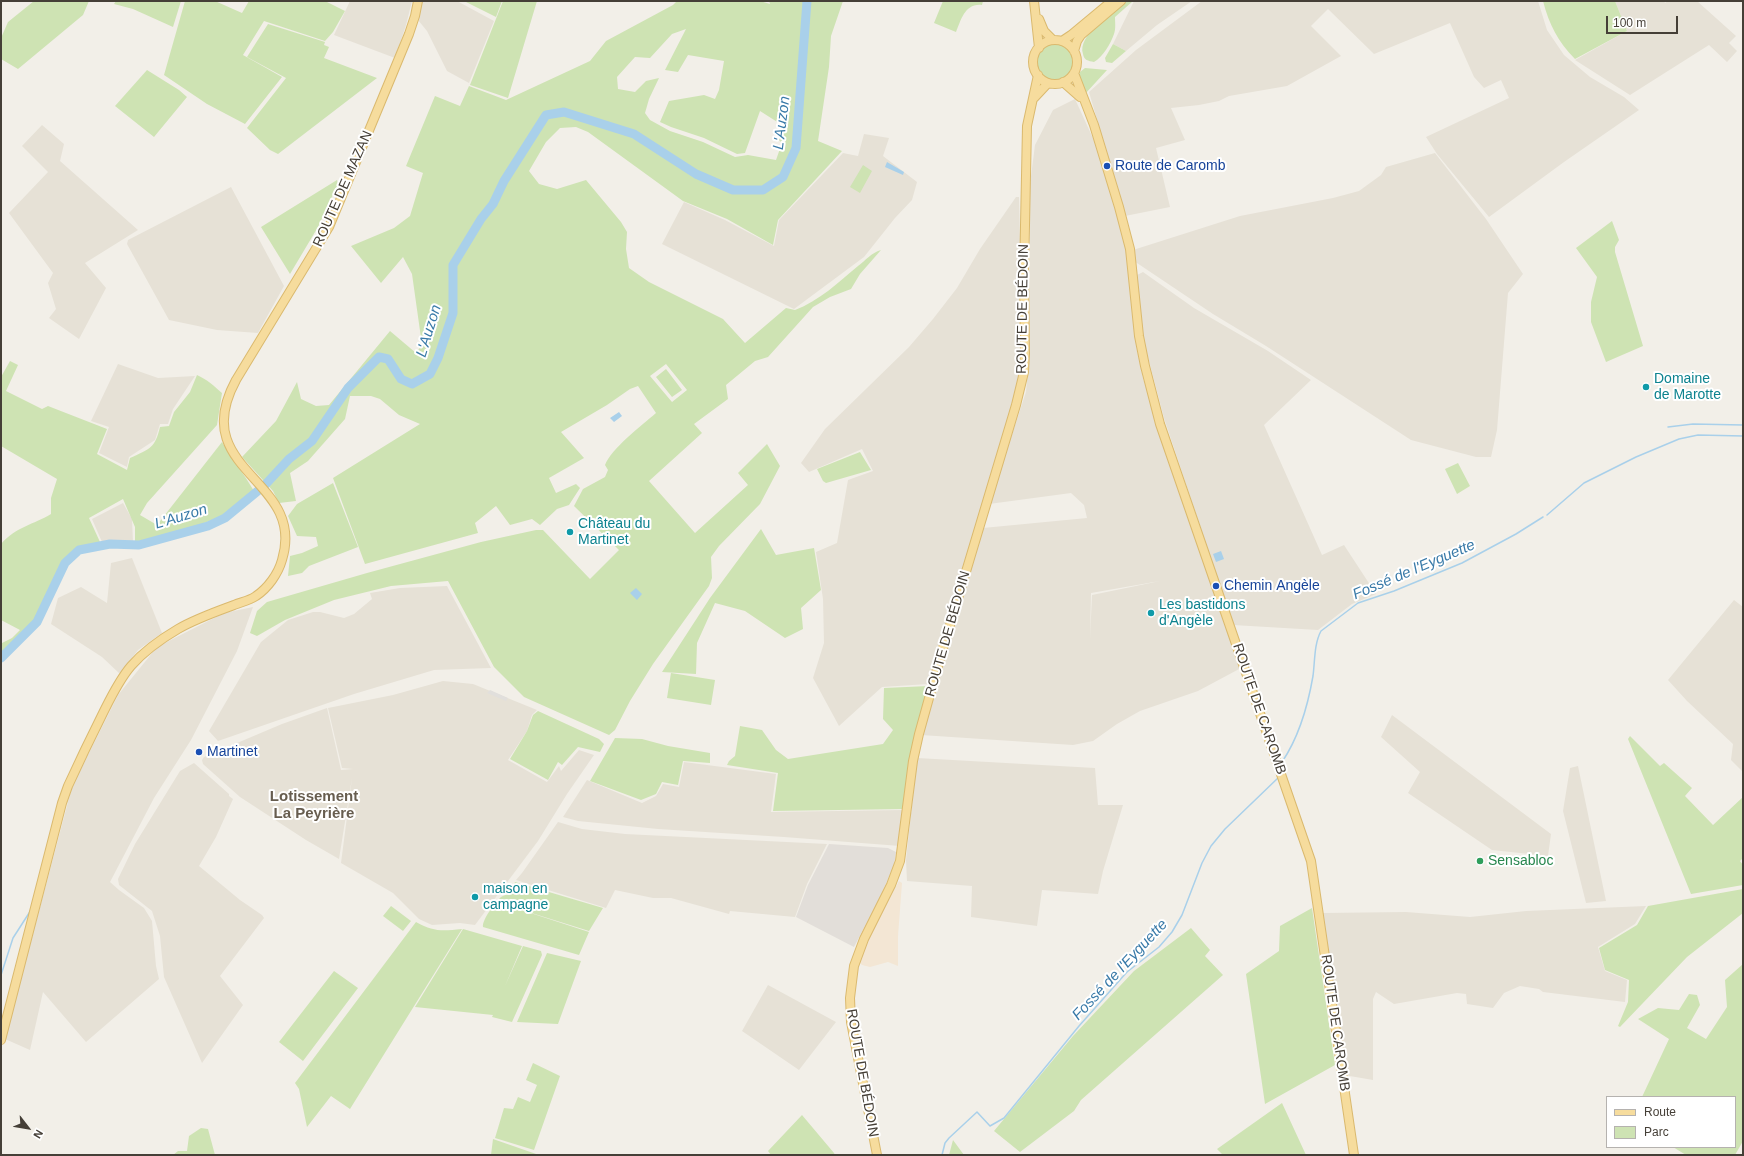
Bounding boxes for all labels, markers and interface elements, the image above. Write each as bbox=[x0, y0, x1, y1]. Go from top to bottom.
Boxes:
scale bar bbox=[1608, 8, 1680, 34]
text: 100 m bbox=[1613, 16, 1646, 30]
water label: L'Auzon bbox=[770, 95, 794, 151]
street label: ROUTE DE MAZAN bbox=[310, 128, 376, 250]
place label: Route de Caromb bbox=[1115, 158, 1226, 174]
marker: Route de Caromb bbox=[1102, 161, 1112, 171]
street label: ROUTE DE BÉDOIN bbox=[1013, 244, 1033, 374]
water label: L'Auzon bbox=[413, 303, 445, 359]
place label: Domaine de Marotte bbox=[1654, 371, 1721, 404]
marker: Domaine de Marotte bbox=[1641, 382, 1651, 392]
water label: L'Auzon bbox=[153, 501, 209, 533]
place label: Château du Martinet bbox=[578, 516, 650, 548]
marker: Château du Martinet bbox=[565, 527, 575, 537]
water label: Fossé de l'Eyguette bbox=[1350, 536, 1478, 604]
street label: ROUTE DE BÉDOIN bbox=[922, 569, 974, 699]
place label: Chemin Angèle bbox=[1224, 578, 1320, 594]
marker: Chemin Angèle bbox=[1211, 581, 1221, 591]
place label: Les bastidons d'Angèle bbox=[1159, 597, 1245, 630]
marker: Les bastidons d'Angèle bbox=[1146, 608, 1156, 618]
street label: ROUTE DE CAROMB bbox=[1229, 641, 1289, 777]
place label: Martinet bbox=[207, 744, 258, 760]
marker: Martinet bbox=[194, 747, 204, 757]
district label: Lotissement La Peyrière bbox=[270, 788, 358, 823]
place label: Sensabloc bbox=[1488, 853, 1553, 869]
marker: Sensabloc bbox=[1475, 856, 1485, 866]
place label: maison en campagne bbox=[483, 881, 548, 914]
marker: maison en campagne bbox=[470, 892, 480, 902]
water label: Fossé de l'Eyguette bbox=[1069, 916, 1171, 1024]
street label: ROUTE DE CAROMB bbox=[1317, 954, 1353, 1092]
street label: ROUTE DE BÉDOIN bbox=[842, 1008, 882, 1138]
legend bbox=[1606, 1096, 1736, 1148]
text: Route bbox=[1644, 1105, 1676, 1119]
north arrow bbox=[8, 1108, 48, 1148]
text: Parc bbox=[1644, 1125, 1669, 1139]
text: N bbox=[31, 1128, 45, 1141]

